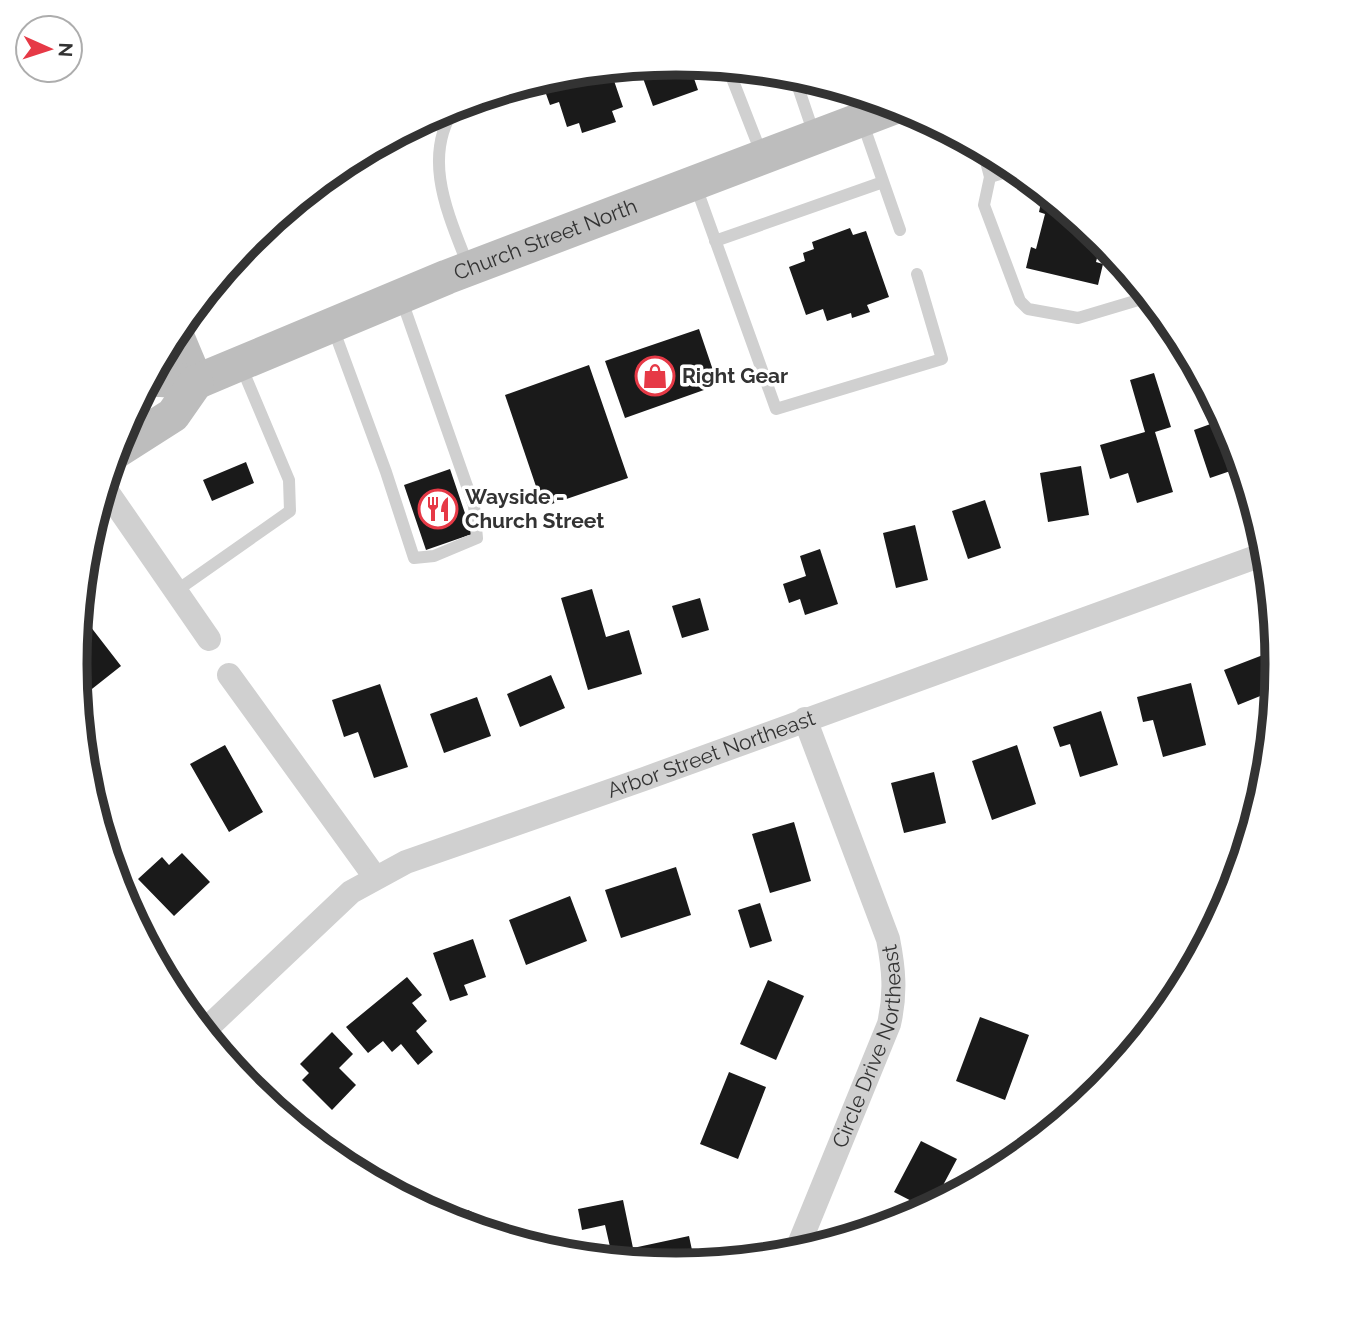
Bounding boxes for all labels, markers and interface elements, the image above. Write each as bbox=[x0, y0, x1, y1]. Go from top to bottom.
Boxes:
north arrow bbox=[14, 14, 84, 84]
text: N bbox=[55, 42, 77, 58]
street label: Church Street North bbox=[450, 193, 641, 285]
shop icon: Right Gear bbox=[634, 355, 676, 397]
place label: Right Gear bbox=[682, 363, 788, 388]
place label: Wayside - Church Street bbox=[465, 484, 604, 533]
restaurant icon: Wayside - Church Street bbox=[417, 488, 459, 530]
street label: Arbor Street Northeast bbox=[604, 705, 818, 803]
street label: Circle Drive Northeast bbox=[827, 943, 906, 1151]

